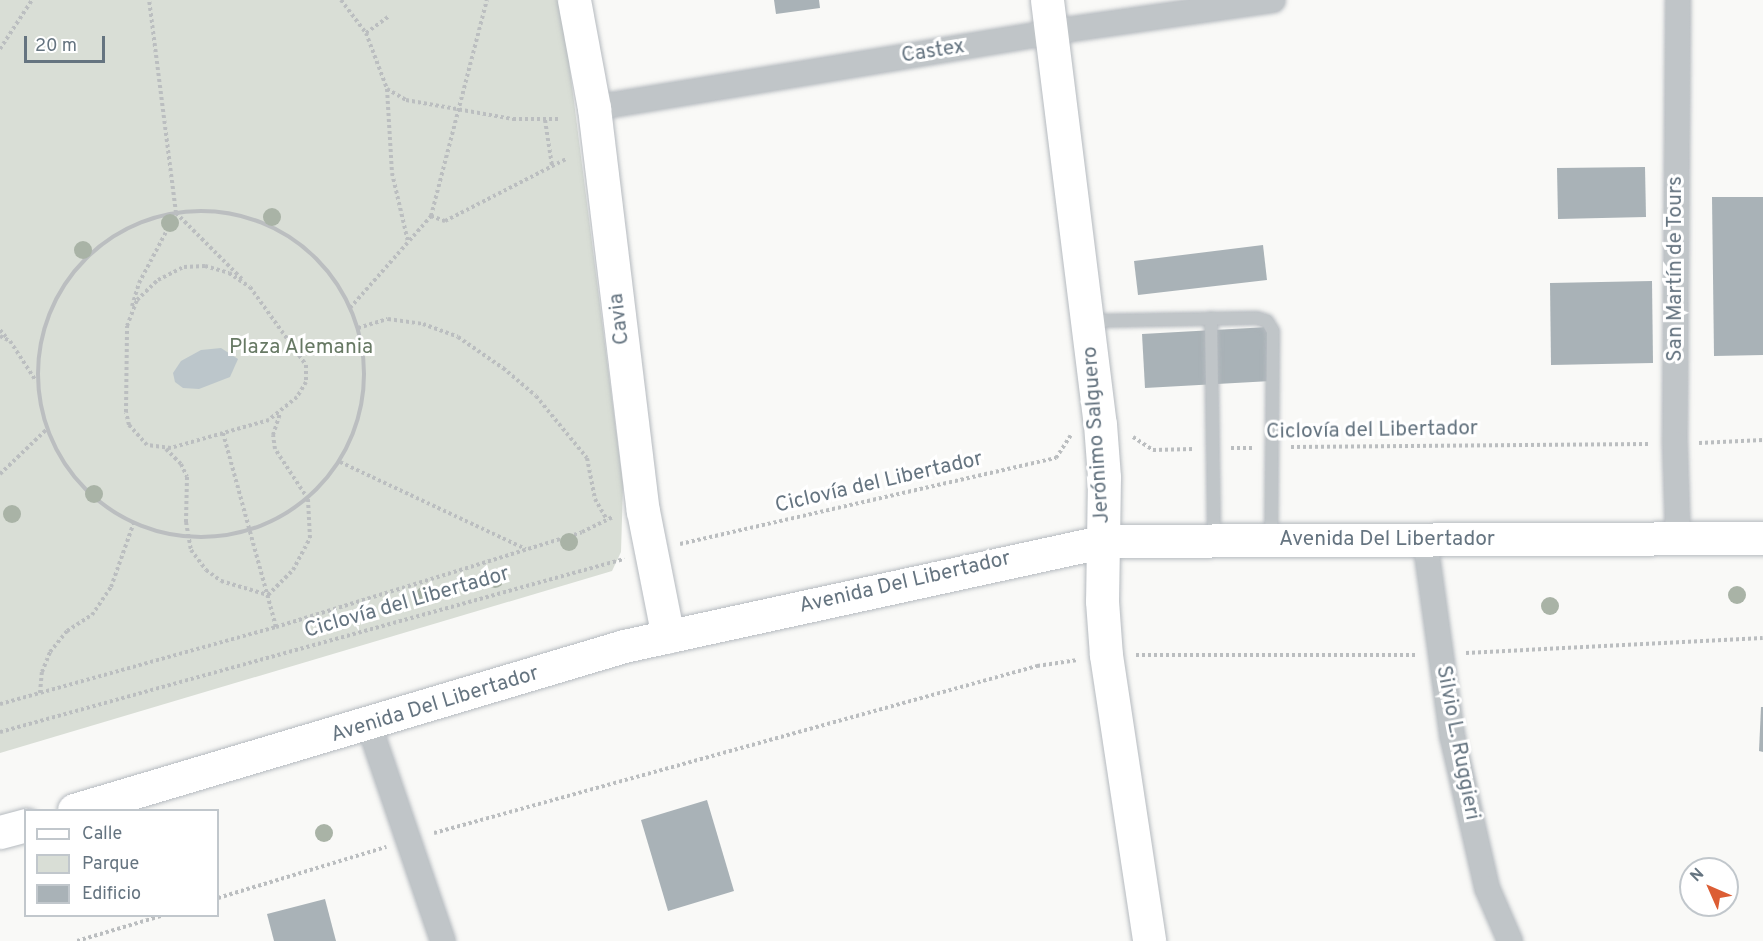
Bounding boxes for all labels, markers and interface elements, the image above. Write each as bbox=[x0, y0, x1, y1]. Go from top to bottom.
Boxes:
scale bar bbox=[27, 24, 108, 62]
text: 20 m bbox=[35, 35, 77, 58]
street label: Castex bbox=[900, 35, 966, 69]
street label: San Martín de Tours bbox=[1663, 176, 1689, 362]
street label: Cavia bbox=[604, 292, 636, 346]
park label: Plaza Alemania bbox=[228, 335, 374, 361]
street label: Jerónimo Salguero bbox=[1078, 345, 1116, 525]
street label: Ciclovía del Libertador bbox=[1266, 417, 1478, 445]
street label: Ciclovía del Libertador bbox=[773, 447, 985, 519]
street label: Avenida Del Libertador bbox=[1279, 527, 1495, 553]
street label: Avenida Del Libertador bbox=[797, 546, 1013, 620]
street label: Ciclovía del Libertador bbox=[302, 562, 512, 644]
street label: Avenida Del Libertador bbox=[328, 661, 542, 749]
street label: Silvio L. Ruggieri bbox=[1430, 664, 1484, 822]
legend bbox=[24, 809, 219, 917]
text: Calle bbox=[82, 823, 122, 846]
text: Parque bbox=[82, 853, 139, 876]
north arrow bbox=[1679, 857, 1739, 917]
text: N bbox=[1687, 865, 1709, 887]
text: Edificio bbox=[82, 883, 141, 906]

